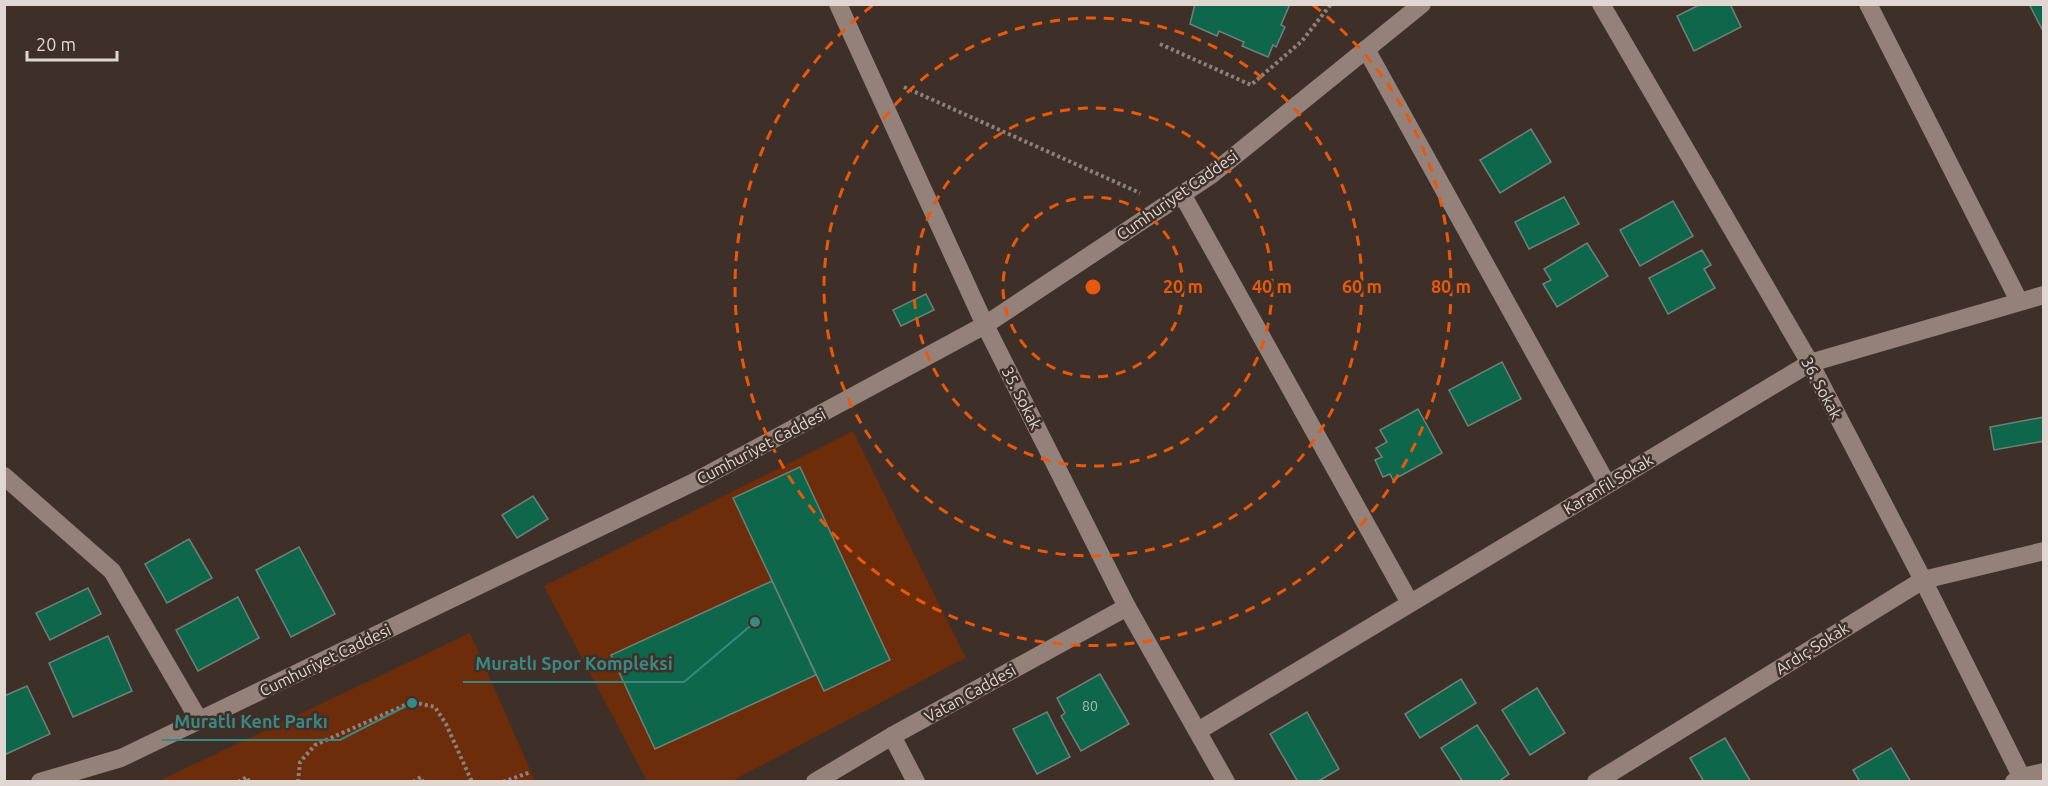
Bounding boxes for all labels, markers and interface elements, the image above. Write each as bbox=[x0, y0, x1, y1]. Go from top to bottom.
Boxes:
scale bar bbox=[27, 24, 117, 62]
text: 20 m bbox=[36, 34, 76, 54]
street label: Cumhuriyet Caddesi bbox=[1113, 146, 1241, 244]
text: 20 m bbox=[1163, 276, 1203, 296]
text: 40 m bbox=[1252, 276, 1292, 296]
text: 60 m bbox=[1342, 276, 1382, 296]
text: 80 m bbox=[1431, 276, 1471, 296]
centre of rings bbox=[1083, 277, 1103, 297]
street label: 36. Sokak bbox=[1798, 354, 1846, 422]
street label: 35. Sokak bbox=[999, 364, 1045, 432]
street label: Cumhuriyet Caddesi bbox=[693, 404, 829, 488]
street label: Karanfil Sokak bbox=[1560, 450, 1656, 518]
street label: Ardıç Sokak bbox=[1772, 618, 1852, 678]
street label: Cumhuriyet Caddesi bbox=[256, 620, 394, 700]
callout: Muratlı Spor Kompleksi bbox=[463, 646, 684, 682]
text: Muratlı Spor Kompleksi bbox=[475, 653, 673, 673]
street label: Vatan Caddesi bbox=[921, 660, 1019, 726]
house number: 80 bbox=[1082, 698, 1098, 714]
callout: Muratlı Kent Parkı bbox=[162, 704, 340, 740]
text: Muratlı Kent Parkı bbox=[174, 711, 328, 731]

